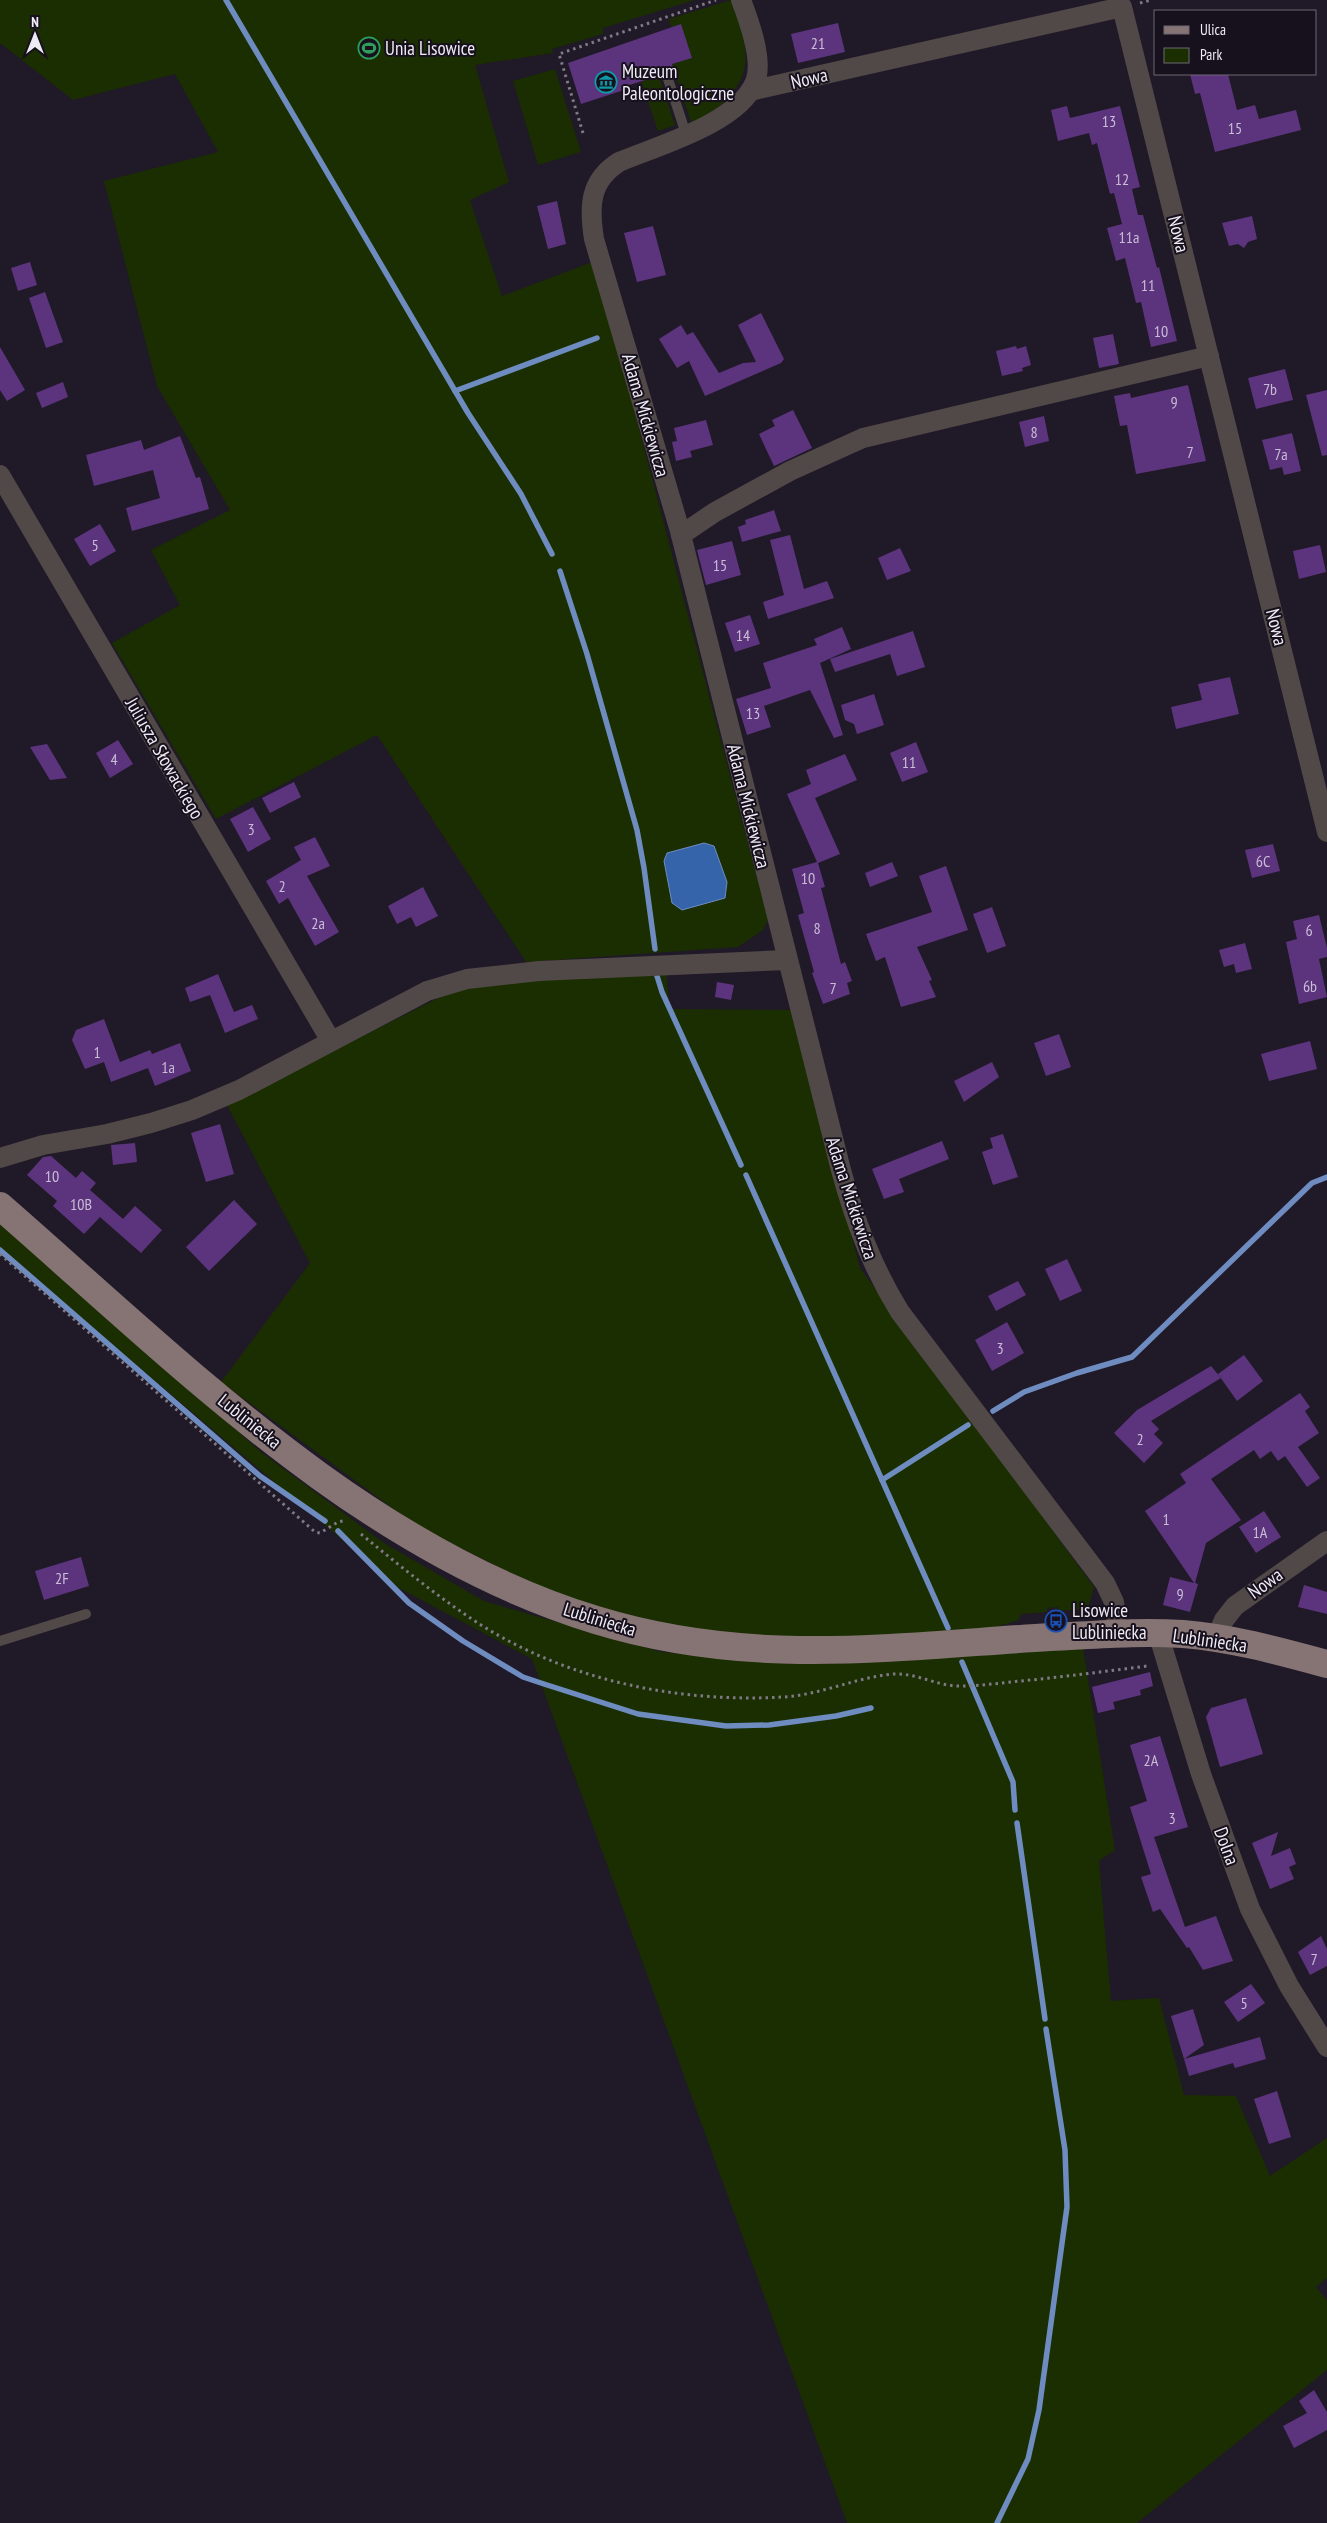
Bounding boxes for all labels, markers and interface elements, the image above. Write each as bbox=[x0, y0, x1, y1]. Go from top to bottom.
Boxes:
north arrow bbox=[10, 10, 60, 60]
legend bbox=[1154, 10, 1317, 75]
text: N bbox=[31, 13, 39, 31]
text: Ulica bbox=[1200, 20, 1226, 39]
house number: 21 bbox=[811, 33, 825, 53]
sports icon: Unia Lisowice bbox=[357, 36, 381, 60]
place label: Unia Lisowice bbox=[385, 36, 475, 60]
text: Park bbox=[1200, 45, 1222, 64]
place label: Muzeum Paleontologiczne bbox=[622, 59, 734, 105]
street label: Nowa bbox=[788, 62, 830, 94]
museum icon: Muzeum Paleontologiczne bbox=[594, 70, 618, 94]
house number: 13 bbox=[1102, 111, 1116, 131]
house number: 15 bbox=[1228, 118, 1242, 138]
house number: 12 bbox=[1115, 169, 1129, 189]
street label: Nowa bbox=[1163, 213, 1195, 255]
house number: 11a bbox=[1119, 227, 1139, 247]
house number: 11 bbox=[1141, 275, 1155, 295]
house number: 10 bbox=[1154, 321, 1168, 341]
street label: Adama Mickiewicza bbox=[617, 351, 675, 479]
house number: 7b bbox=[1263, 379, 1277, 399]
house number: 9 bbox=[1170, 392, 1178, 412]
house number: 8 bbox=[1030, 422, 1038, 442]
house number: 7 bbox=[1186, 442, 1194, 462]
house number: 7a bbox=[1274, 444, 1288, 464]
house number: 5 bbox=[91, 535, 99, 555]
house number: 15 bbox=[713, 555, 727, 575]
street label: Nowa bbox=[1261, 606, 1293, 648]
house number: 14 bbox=[736, 625, 750, 645]
street label: Juliusza Słowackiego bbox=[120, 692, 209, 823]
house number: 13 bbox=[746, 703, 760, 723]
street label: Adama Mickiewicza bbox=[722, 741, 776, 871]
house number: 4 bbox=[110, 749, 118, 769]
house number: 11 bbox=[902, 752, 916, 772]
house number: 3 bbox=[247, 819, 255, 839]
house number: 6C bbox=[1256, 851, 1270, 871]
house number: 10 bbox=[801, 868, 815, 888]
house number: 2 bbox=[278, 876, 286, 896]
house number: 2a bbox=[311, 913, 325, 933]
house number: 8 bbox=[813, 918, 821, 938]
house number: 6 bbox=[1305, 920, 1313, 940]
house number: 6b bbox=[1303, 976, 1317, 996]
house number: 7 bbox=[829, 978, 837, 998]
house number: 1 bbox=[93, 1042, 101, 1062]
house number: 1a bbox=[161, 1057, 175, 1077]
street label: Adama Mickiewicza bbox=[821, 1134, 883, 1262]
house number: 10 bbox=[45, 1166, 59, 1186]
house number: 10B bbox=[70, 1194, 92, 1214]
house number: 3 bbox=[996, 1338, 1004, 1358]
street label: Lubliniecka bbox=[213, 1388, 287, 1454]
house number: 2 bbox=[1136, 1429, 1144, 1449]
house number: 1 bbox=[1162, 1509, 1170, 1529]
house number: 1A bbox=[1253, 1522, 1268, 1542]
street label: Nowa bbox=[1243, 1562, 1287, 1604]
house number: 2F bbox=[55, 1568, 69, 1588]
house number: 9 bbox=[1176, 1584, 1184, 1604]
street label: Lubliniecka bbox=[561, 1597, 639, 1641]
place label: Lisowice Lubliniecka bbox=[1072, 1598, 1147, 1644]
bus stop icon: Lisowice Lubliniecka bbox=[1044, 1609, 1068, 1633]
street label: Lubliniecka bbox=[1171, 1623, 1249, 1657]
house number: 2A bbox=[1144, 1750, 1159, 1770]
house number: 3 bbox=[1168, 1808, 1176, 1828]
street label: Dolna bbox=[1209, 1824, 1245, 1868]
house number: 7 bbox=[1310, 1949, 1318, 1969]
house number: 5 bbox=[1240, 1993, 1248, 2013]

